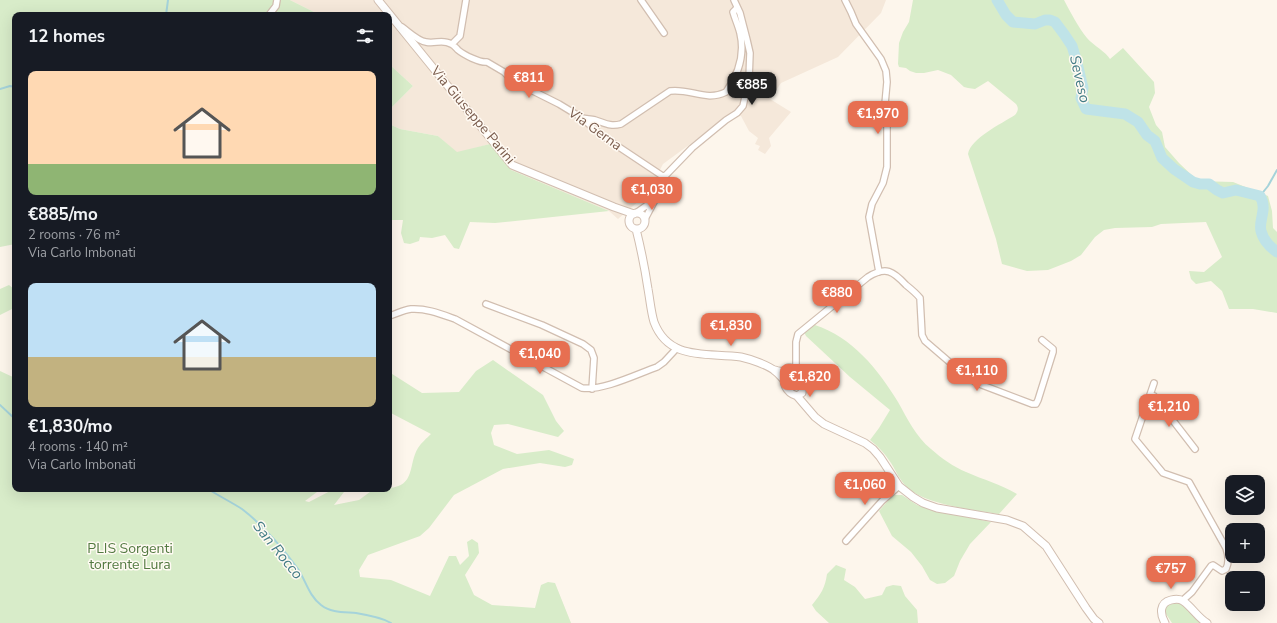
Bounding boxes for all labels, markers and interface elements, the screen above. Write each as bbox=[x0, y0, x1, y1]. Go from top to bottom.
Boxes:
text: 12 homes bbox=[28, 25, 105, 48]
icon: filters bbox=[354, 25, 376, 47]
water label: Seveso bbox=[1065, 53, 1095, 105]
street label: Via Giuseppe Parini bbox=[426, 61, 520, 168]
pin: €811 bbox=[505, 65, 553, 99]
text: €811 bbox=[513, 69, 545, 87]
pin: €885 bbox=[728, 72, 776, 106]
text: €885 bbox=[736, 76, 768, 94]
icon: home bbox=[166, 97, 238, 169]
pin: €1,970 bbox=[845, 101, 911, 135]
street label: Via Gerna bbox=[564, 103, 626, 155]
text: €1,970 bbox=[857, 105, 899, 123]
pin: €1,030 bbox=[619, 177, 685, 211]
text: €1,030 bbox=[631, 181, 673, 199]
text: €885/mo bbox=[28, 203, 98, 226]
text: 2 rooms · 76 m² bbox=[28, 226, 120, 244]
text: Via Carlo Imbonati bbox=[28, 244, 136, 262]
pin: €880 bbox=[813, 280, 861, 314]
text: €880 bbox=[821, 284, 853, 302]
icon: home bbox=[166, 309, 238, 381]
pin: €1,830 bbox=[698, 313, 764, 347]
text: €1,830 bbox=[710, 317, 752, 335]
pin: €1,040 bbox=[507, 341, 573, 375]
text: €1,040 bbox=[519, 345, 561, 363]
pin: €1,110 bbox=[944, 358, 1010, 392]
text: €1,110 bbox=[956, 362, 998, 380]
pin: €1,820 bbox=[777, 364, 843, 398]
text: €1,820 bbox=[789, 368, 831, 386]
pin: €1,210 bbox=[1136, 394, 1202, 428]
text: €1,210 bbox=[1148, 398, 1190, 416]
text: €1,830/mo bbox=[28, 415, 112, 438]
text: 4 rooms · 140 m² bbox=[28, 438, 128, 456]
text: Via Carlo Imbonati bbox=[28, 456, 136, 474]
pin: €1,060 bbox=[832, 472, 898, 506]
map controls bbox=[1225, 475, 1265, 611]
button: layers bbox=[1225, 475, 1265, 515]
text: €1,060 bbox=[844, 476, 886, 494]
water label: San Rocco bbox=[248, 517, 308, 583]
button: + bbox=[1225, 523, 1265, 563]
park label: PLIS Sorgenti torrente Lura bbox=[87, 539, 173, 574]
pin: €757 bbox=[1147, 556, 1195, 590]
text: €757 bbox=[1155, 560, 1187, 578]
button: − bbox=[1225, 571, 1265, 611]

